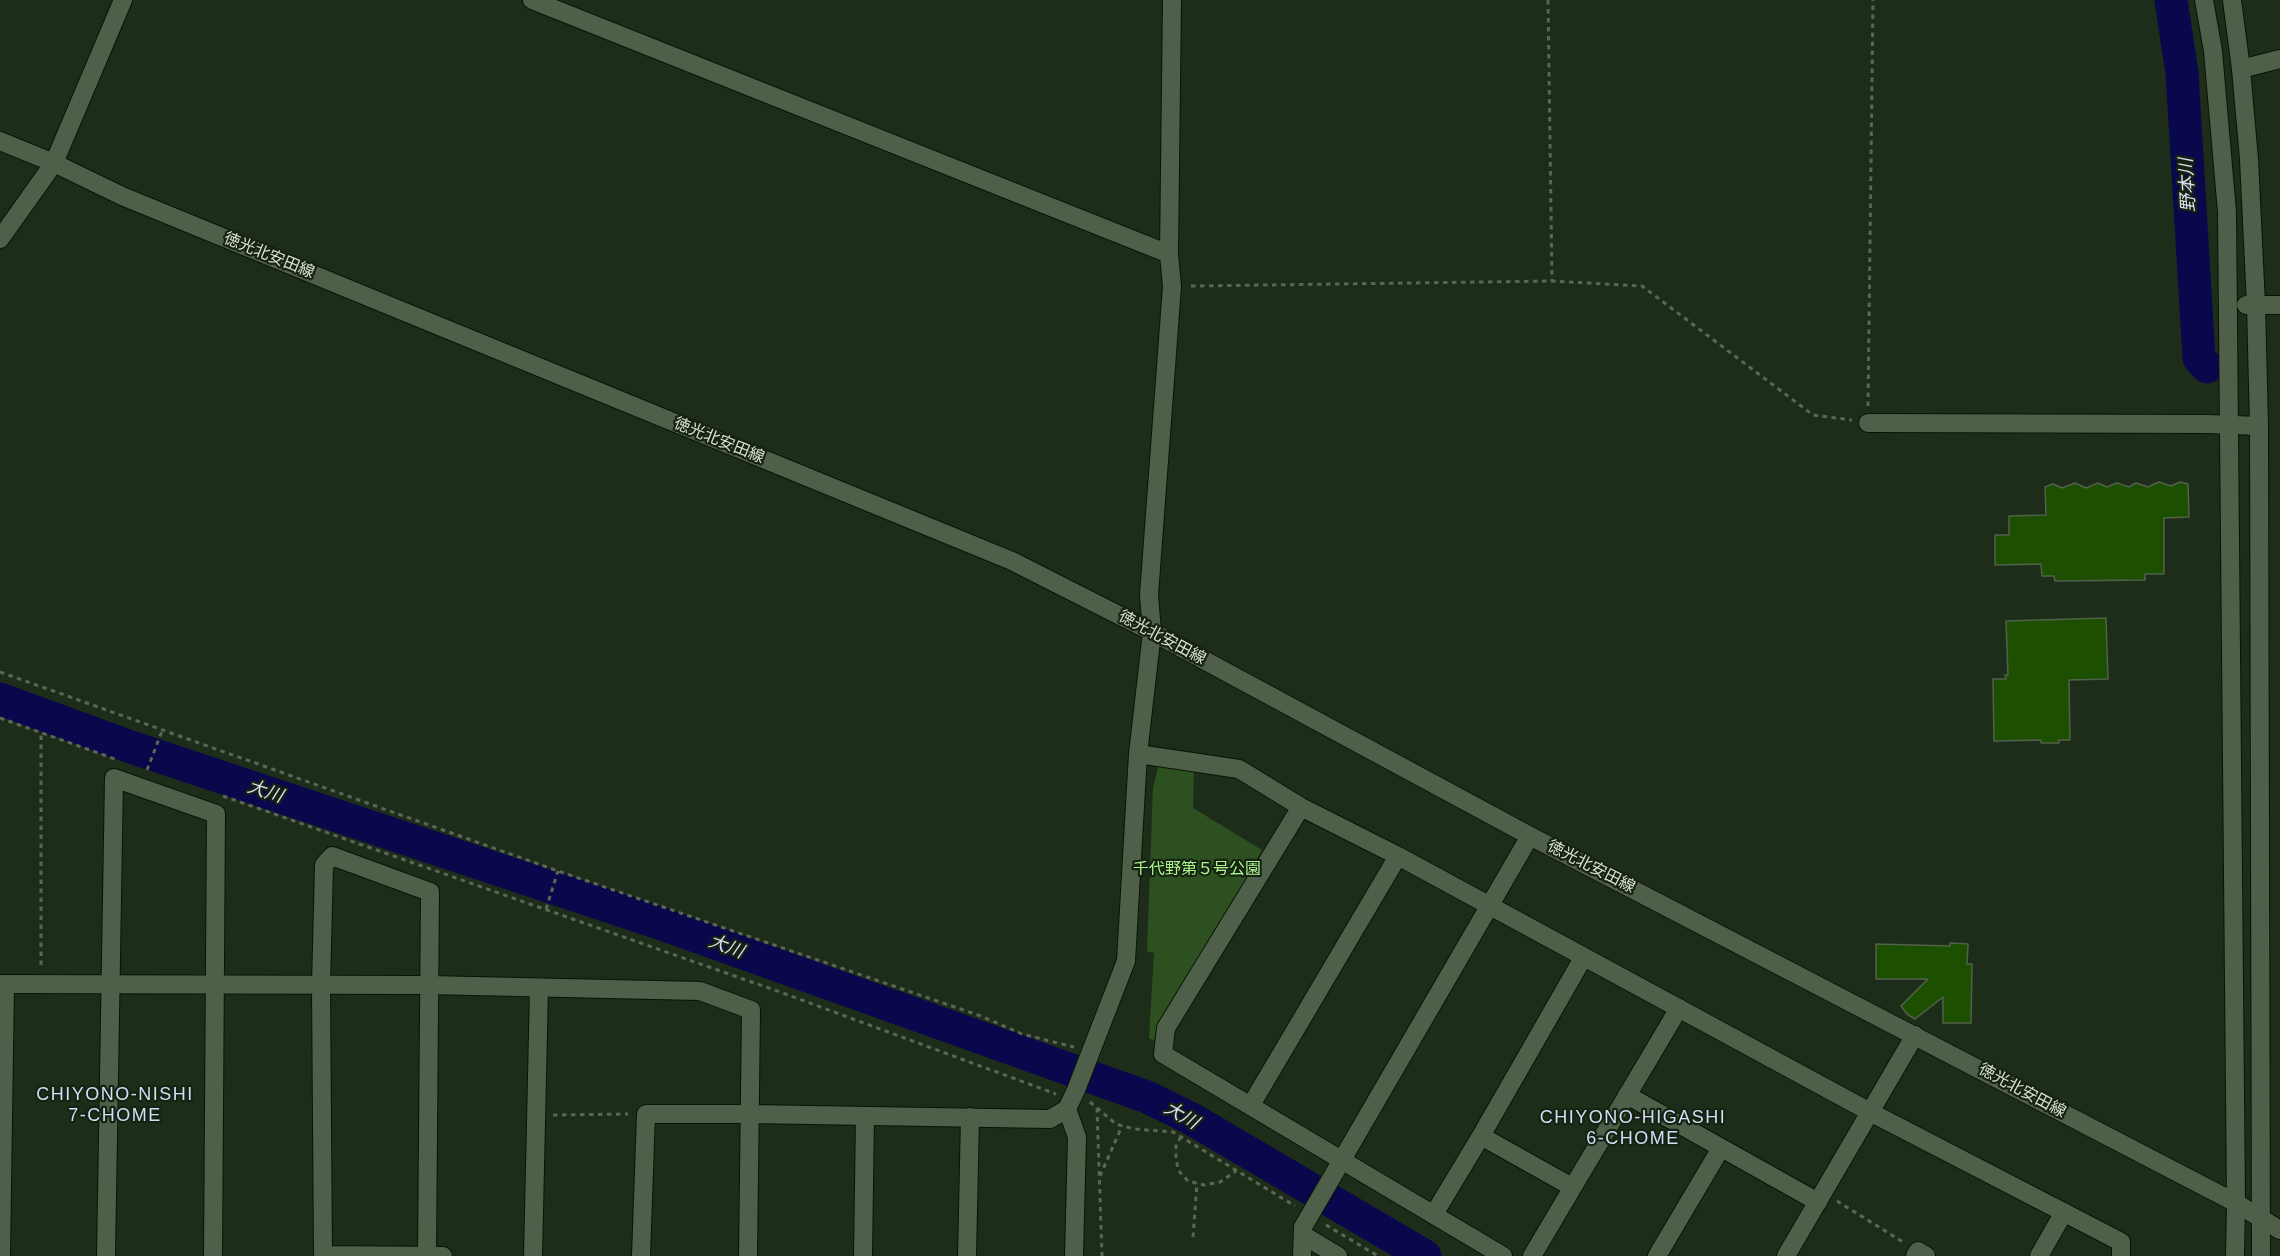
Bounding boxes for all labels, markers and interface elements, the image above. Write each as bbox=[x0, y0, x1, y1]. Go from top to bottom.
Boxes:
water label: 野本川 bbox=[2176, 157, 2200, 213]
street label: 徳光北安田線 bbox=[221, 229, 317, 283]
street label: 徳光北安田線 bbox=[671, 414, 767, 468]
street label: 徳光北安田線 bbox=[1115, 607, 1209, 669]
water label: 大川 bbox=[245, 776, 285, 808]
street label: 徳光北安田線 bbox=[1544, 837, 1638, 897]
park label: 千代野第５号公園 bbox=[1133, 860, 1261, 880]
water label: 大川 bbox=[705, 931, 747, 963]
street label: 徳光北安田線 bbox=[1975, 1060, 2069, 1122]
district label: CHIYONO-NISHI 7-CHOME bbox=[36, 1084, 194, 1126]
water label: 大川 bbox=[1160, 1098, 1202, 1134]
district label: CHIYONO-HIGASHI 6-CHOME bbox=[1540, 1107, 1726, 1150]

